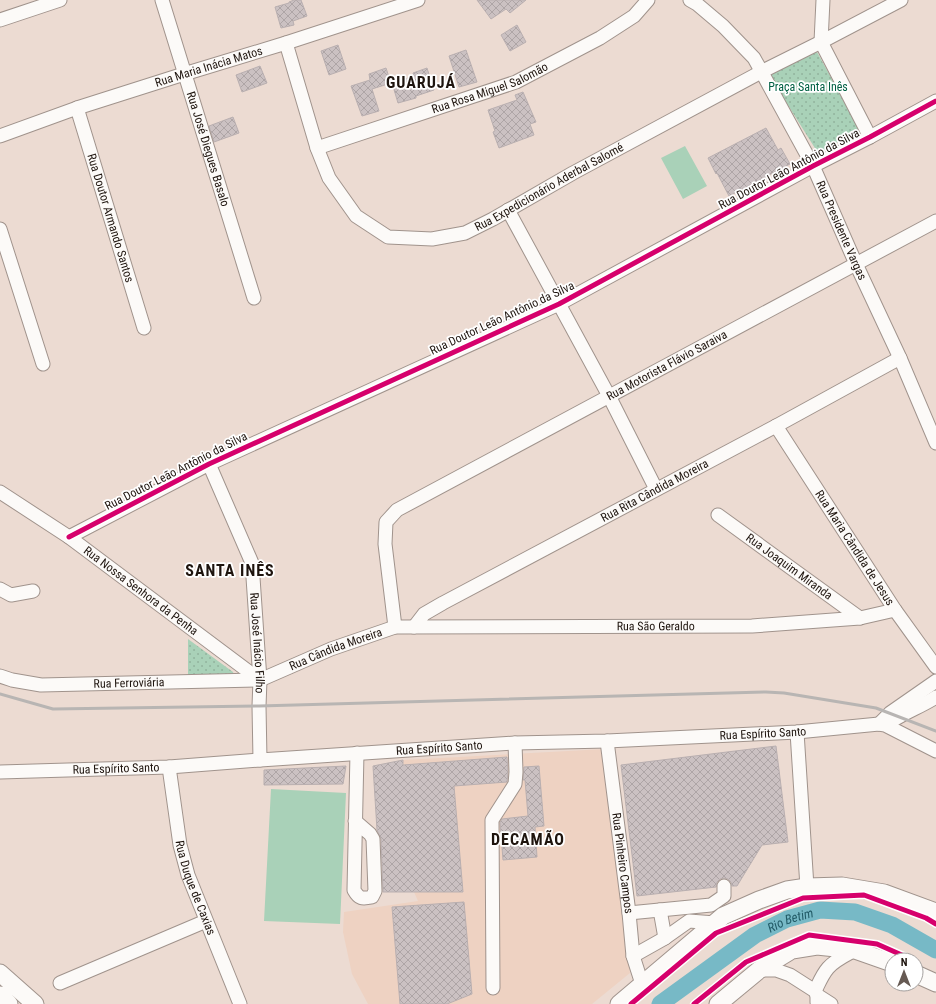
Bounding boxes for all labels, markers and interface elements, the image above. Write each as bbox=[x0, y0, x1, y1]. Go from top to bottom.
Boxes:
street label: Rua Maria Inácia Matos bbox=[153, 44, 264, 90]
street label: Rua Rosa Miguel Salomão bbox=[430, 60, 550, 116]
district label: GUARUJÁ bbox=[386, 73, 456, 92]
park label: Praça Santa Inês bbox=[768, 80, 848, 94]
street label: Rua José Diegues Basalo bbox=[184, 90, 232, 208]
street label: Rua Doutor Leão Antônio da Silva bbox=[716, 126, 862, 212]
street label: Rua Expedicionário Aderbal Salomé bbox=[472, 140, 626, 234]
street label: Rua Doutor Armando Santos bbox=[84, 152, 137, 284]
street label: Rua Presidente Vargas bbox=[813, 179, 869, 282]
street label: Rua Doutor Leão Antônio da Silva bbox=[428, 278, 577, 358]
street label: Rua Motorista Flávio Saraiva bbox=[604, 327, 730, 403]
street label: Rua Doutor Leão Antônio da Silva bbox=[103, 429, 250, 513]
street label: Rua Rita Cândida Moreira bbox=[598, 456, 711, 525]
street label: Rua Maria Cândida de Jesus bbox=[812, 487, 897, 608]
street label: Rua Joaquim Miranda bbox=[743, 531, 835, 603]
street label: Rua Nossa Senhora da Penha bbox=[81, 543, 201, 638]
district label: SANTA INÊS bbox=[185, 561, 275, 580]
street label: Rua José Inácio Filho bbox=[247, 592, 267, 694]
street label: Rua São Geraldo bbox=[617, 619, 695, 633]
street label: Rua Cândida Moreira bbox=[287, 625, 384, 673]
street label: Rua Ferroviária bbox=[93, 675, 165, 691]
street label: Rua Espírito Santo bbox=[719, 724, 807, 743]
street label: Rua Espírito Santo bbox=[395, 738, 483, 758]
street label: Rua Espírito Santo bbox=[72, 760, 160, 777]
street label: Rua Pinheiro Campos bbox=[609, 812, 636, 914]
district label: DECAMÃO bbox=[491, 830, 565, 849]
street label: Rua Duque de Caxias bbox=[172, 839, 218, 937]
water label: Rio Betim bbox=[765, 905, 815, 936]
north arrow bbox=[884, 952, 924, 992]
text: N bbox=[901, 956, 908, 969]

